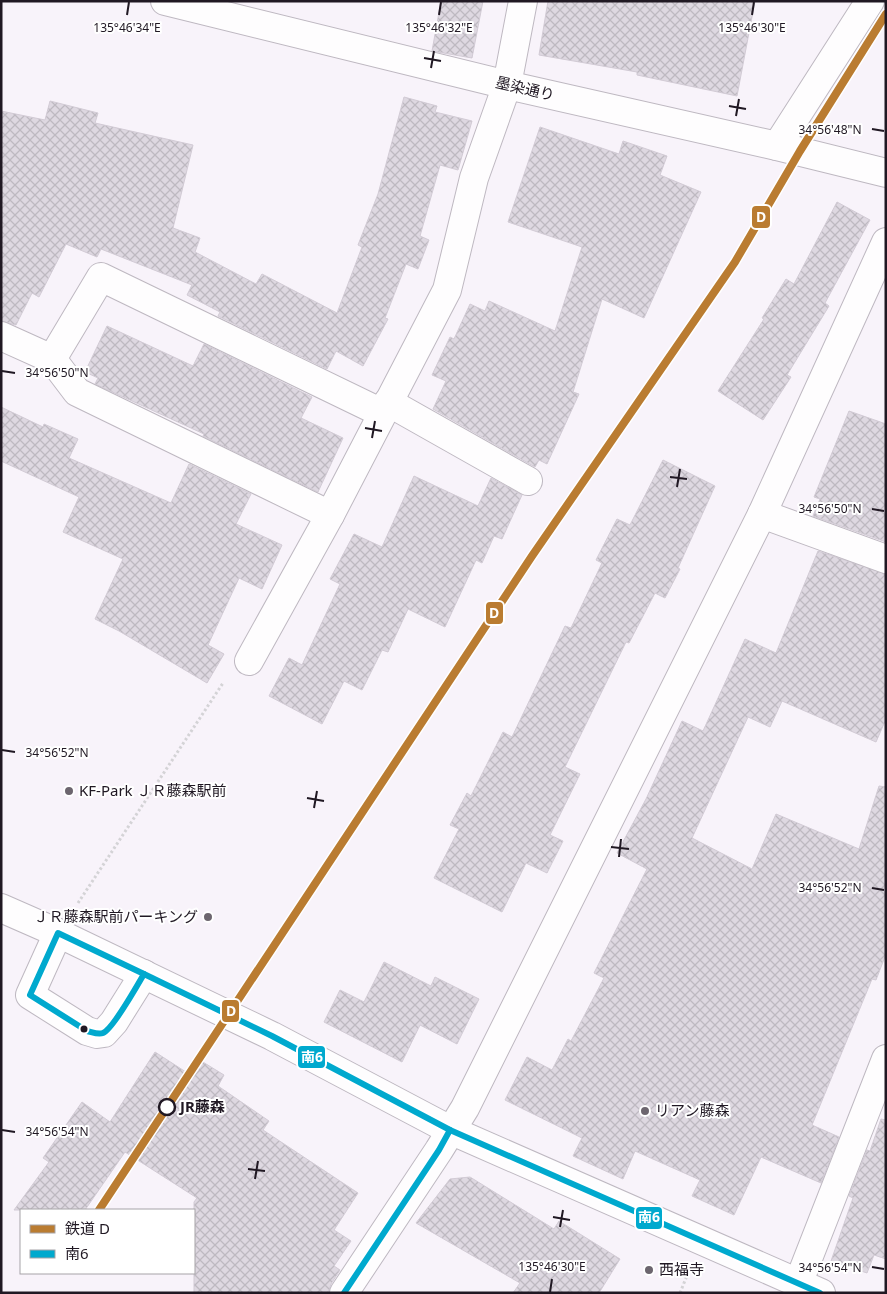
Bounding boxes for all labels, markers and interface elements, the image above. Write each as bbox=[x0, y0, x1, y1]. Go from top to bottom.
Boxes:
text: 135°46'34"E bbox=[93, 19, 161, 36]
text: 135°46'32"E bbox=[405, 19, 473, 36]
text: 135°46'30"E bbox=[718, 19, 786, 36]
street label: 墨染通り bbox=[494, 72, 557, 105]
text: 34°56'48"N bbox=[798, 121, 862, 138]
line badge: D bbox=[751, 205, 771, 229]
text: D bbox=[756, 207, 766, 226]
text: 34°56'50"N bbox=[25, 364, 89, 381]
text: 34°56'50"N bbox=[798, 500, 862, 517]
line badge: D bbox=[485, 601, 504, 625]
text: D bbox=[489, 603, 499, 622]
text: 34°56'52"N bbox=[25, 744, 89, 761]
place label: KF-Park ＪＲ藤森駅前 bbox=[79, 780, 227, 800]
marker: KF-Park ＪＲ藤森駅前 bbox=[63, 785, 75, 797]
text: 34°56'52"N bbox=[798, 879, 862, 896]
place label: ＪＲ藤森駅前パーキング bbox=[33, 906, 198, 926]
marker: ＪＲ藤森駅前パーキング bbox=[202, 911, 214, 923]
line badge: D bbox=[221, 999, 240, 1023]
text: D bbox=[226, 1001, 236, 1020]
unlabelled marker bbox=[79, 1024, 89, 1034]
line badge: 南6 bbox=[297, 1045, 326, 1069]
text: 南6 bbox=[301, 1047, 323, 1066]
place label: JR藤森 bbox=[178, 1096, 225, 1116]
marker: JR藤森 bbox=[158, 1098, 176, 1116]
place label: リアン藤森 bbox=[655, 1100, 729, 1120]
marker: リアン藤森 bbox=[639, 1105, 651, 1117]
text: 34°56'54"N bbox=[25, 1123, 89, 1140]
line badge: 南6 bbox=[635, 1206, 663, 1230]
text: 南6 bbox=[638, 1207, 660, 1226]
legend bbox=[20, 1209, 195, 1274]
text: 鉄道 D bbox=[65, 1218, 110, 1238]
text: 南6 bbox=[65, 1243, 89, 1263]
text: 135°46'30"E bbox=[518, 1258, 586, 1275]
place label: 西福寺 bbox=[659, 1259, 704, 1279]
text: 34°56'54"N bbox=[798, 1259, 862, 1276]
marker: 西福寺 bbox=[643, 1264, 655, 1276]

